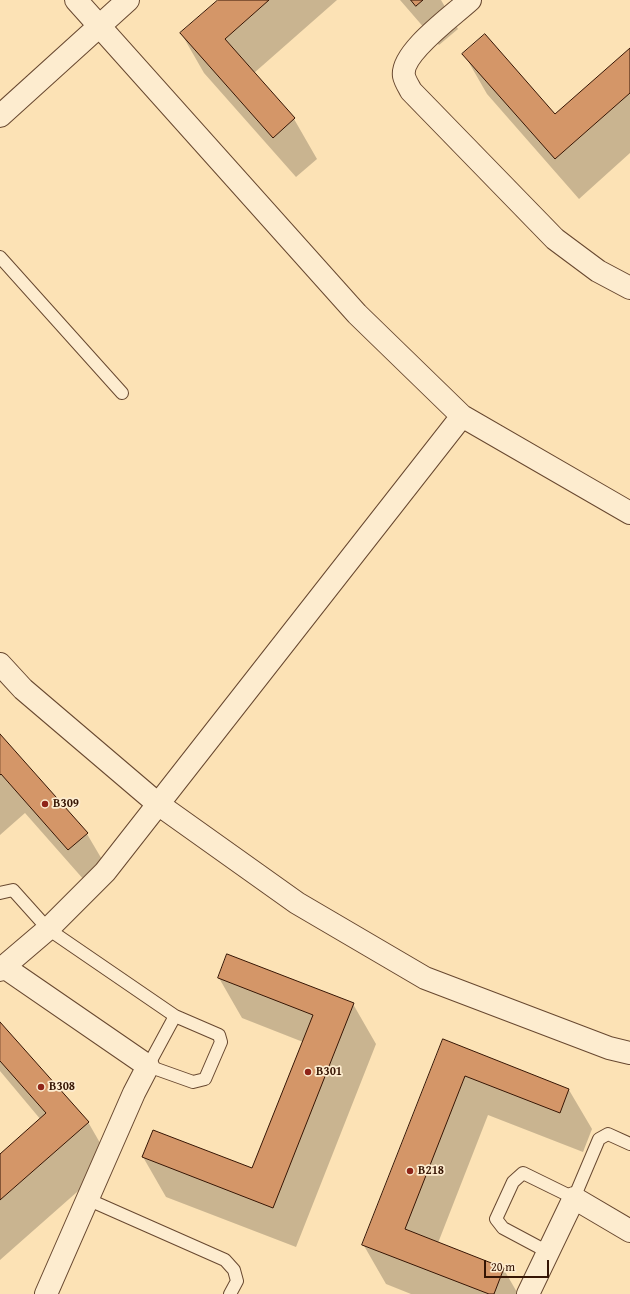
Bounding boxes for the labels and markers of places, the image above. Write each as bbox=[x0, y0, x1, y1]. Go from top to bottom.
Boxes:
place label: B309 bbox=[53, 797, 79, 811]
marker: B309 bbox=[40, 799, 50, 809]
place label: B301 bbox=[316, 1065, 342, 1079]
marker: B301 bbox=[303, 1067, 313, 1077]
place label: B308 bbox=[49, 1080, 75, 1094]
marker: B308 bbox=[36, 1082, 46, 1092]
place label: B218 bbox=[418, 1164, 444, 1178]
marker: B218 bbox=[405, 1166, 415, 1176]

